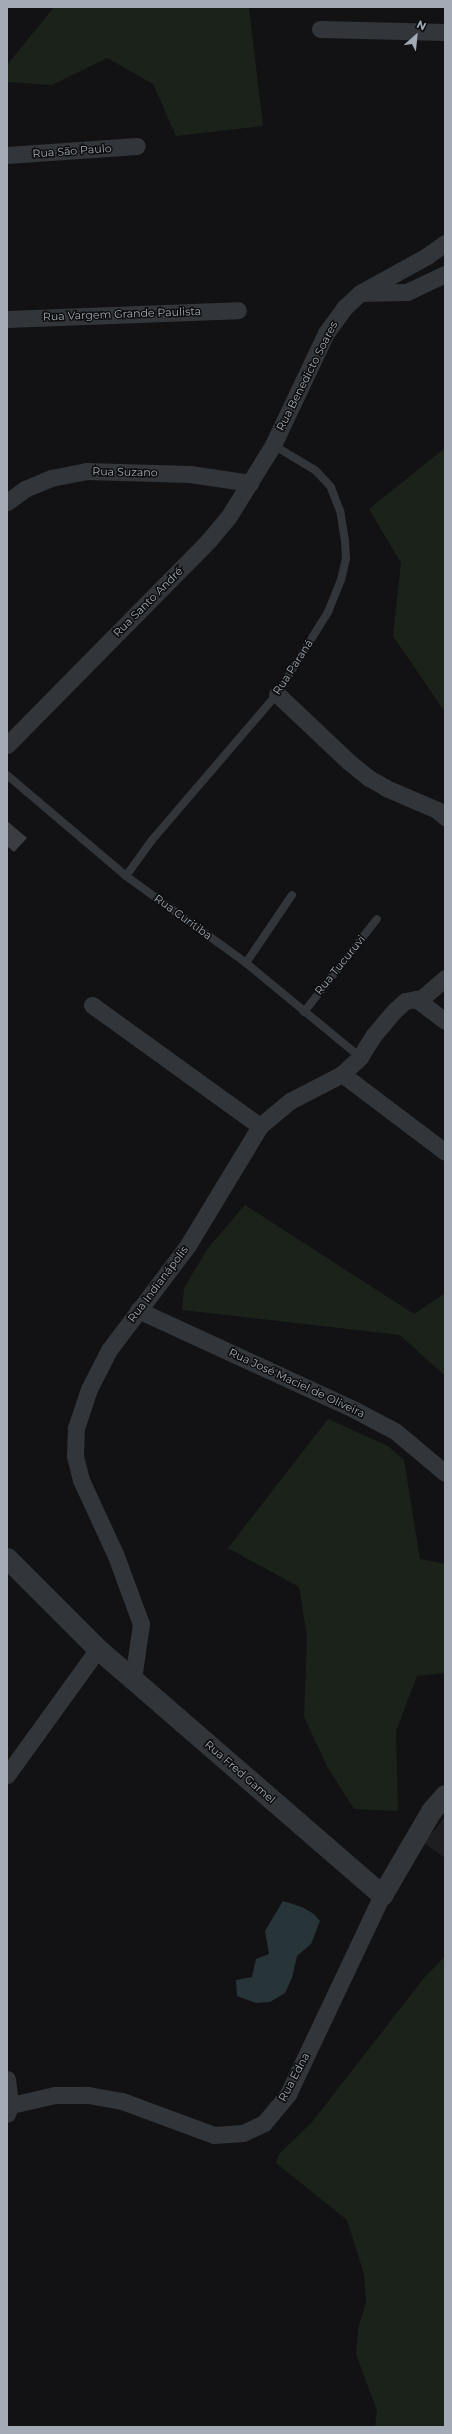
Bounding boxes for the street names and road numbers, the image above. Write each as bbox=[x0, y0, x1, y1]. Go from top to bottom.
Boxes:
street label: Rua São Paulo bbox=[32, 142, 112, 160]
street label: Rua Vargem Grande Paulista bbox=[43, 305, 201, 323]
street label: Rua Benedicto Soares bbox=[274, 319, 340, 433]
street label: Rua Suzano bbox=[92, 465, 158, 479]
street label: Rua Santo André bbox=[110, 564, 186, 640]
street label: Rua Paraná bbox=[270, 637, 316, 697]
street label: Rua Curitiba bbox=[152, 892, 214, 942]
street label: Rua Tucuruvi bbox=[312, 933, 368, 997]
street label: Rua Indianápolis bbox=[125, 1243, 191, 1325]
street label: Rua José Maciel de Oliveira bbox=[227, 1346, 367, 1420]
street label: Rua Fred Gamel bbox=[202, 1738, 278, 1806]
street label: Rua Edna bbox=[276, 2050, 312, 2104]

